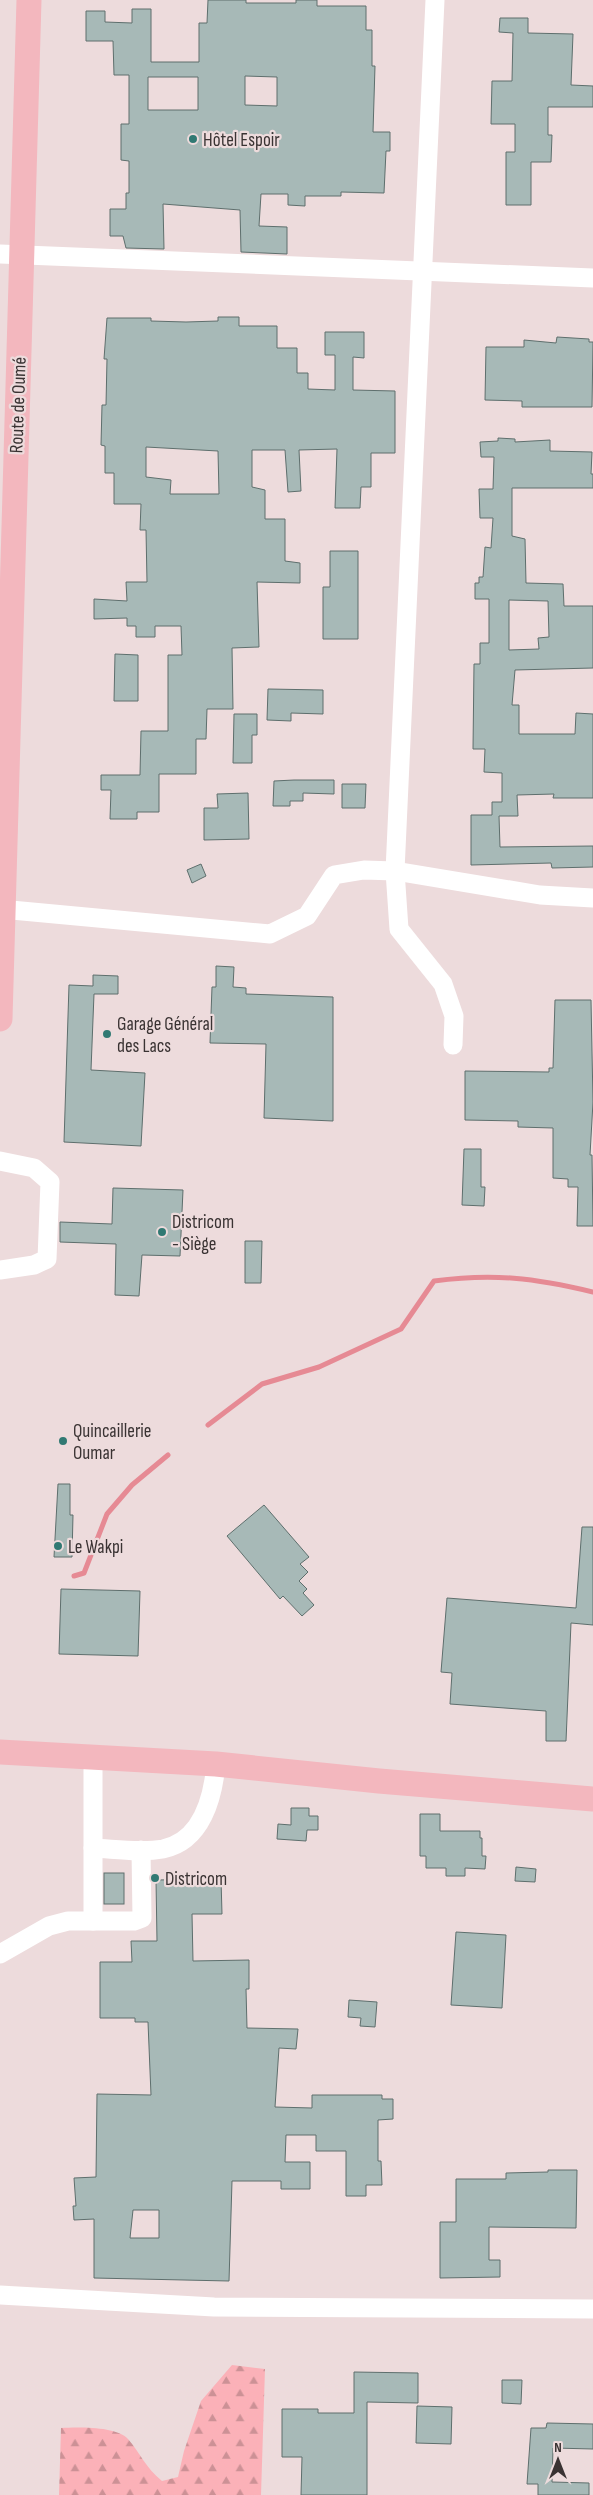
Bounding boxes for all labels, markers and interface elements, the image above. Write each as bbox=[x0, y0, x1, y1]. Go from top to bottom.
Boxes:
place label: Hôtel Espoir bbox=[203, 129, 280, 152]
marker: Hôtel Espoir bbox=[187, 133, 199, 145]
street label: Route de Oumé bbox=[5, 356, 32, 454]
place label: Garage Général des Lacs bbox=[117, 1013, 213, 1058]
marker: Garage Général des Lacs bbox=[101, 1028, 113, 1040]
place label: Districom - Siège bbox=[172, 1211, 234, 1256]
marker: Districom - Siège bbox=[156, 1226, 168, 1238]
place label: Quincaillerie Oumar bbox=[73, 1420, 152, 1465]
marker: Quincaillerie Oumar bbox=[57, 1435, 69, 1447]
place label: Le Wakpi bbox=[68, 1536, 123, 1559]
marker: Le Wakpi bbox=[52, 1540, 64, 1552]
place label: Districom bbox=[165, 1868, 227, 1891]
marker: Districom bbox=[149, 1872, 161, 1884]
north arrow bbox=[533, 2435, 583, 2485]
text: N bbox=[554, 2439, 562, 2456]

